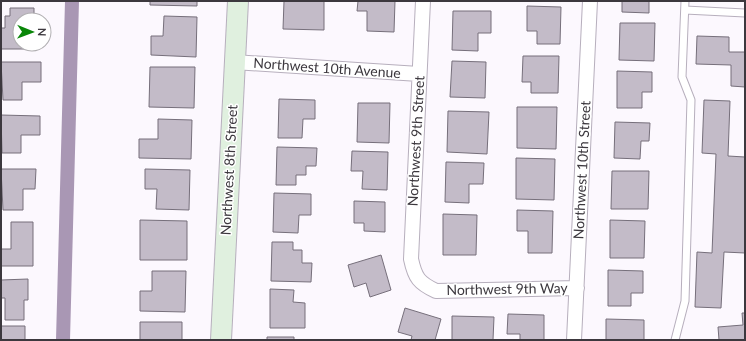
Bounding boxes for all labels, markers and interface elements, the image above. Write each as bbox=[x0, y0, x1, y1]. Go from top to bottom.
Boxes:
north arrow bbox=[12, 12, 52, 52]
text: N bbox=[36, 28, 49, 37]
street label: Northwest 10th Avenue bbox=[253, 54, 401, 81]
street label: Northwest 9th Street bbox=[404, 75, 427, 207]
street label: Northwest 10th Street bbox=[569, 100, 594, 240]
street label: Northwest 8th Street bbox=[217, 104, 240, 236]
street label: Northwest 9th Way bbox=[446, 279, 569, 298]

